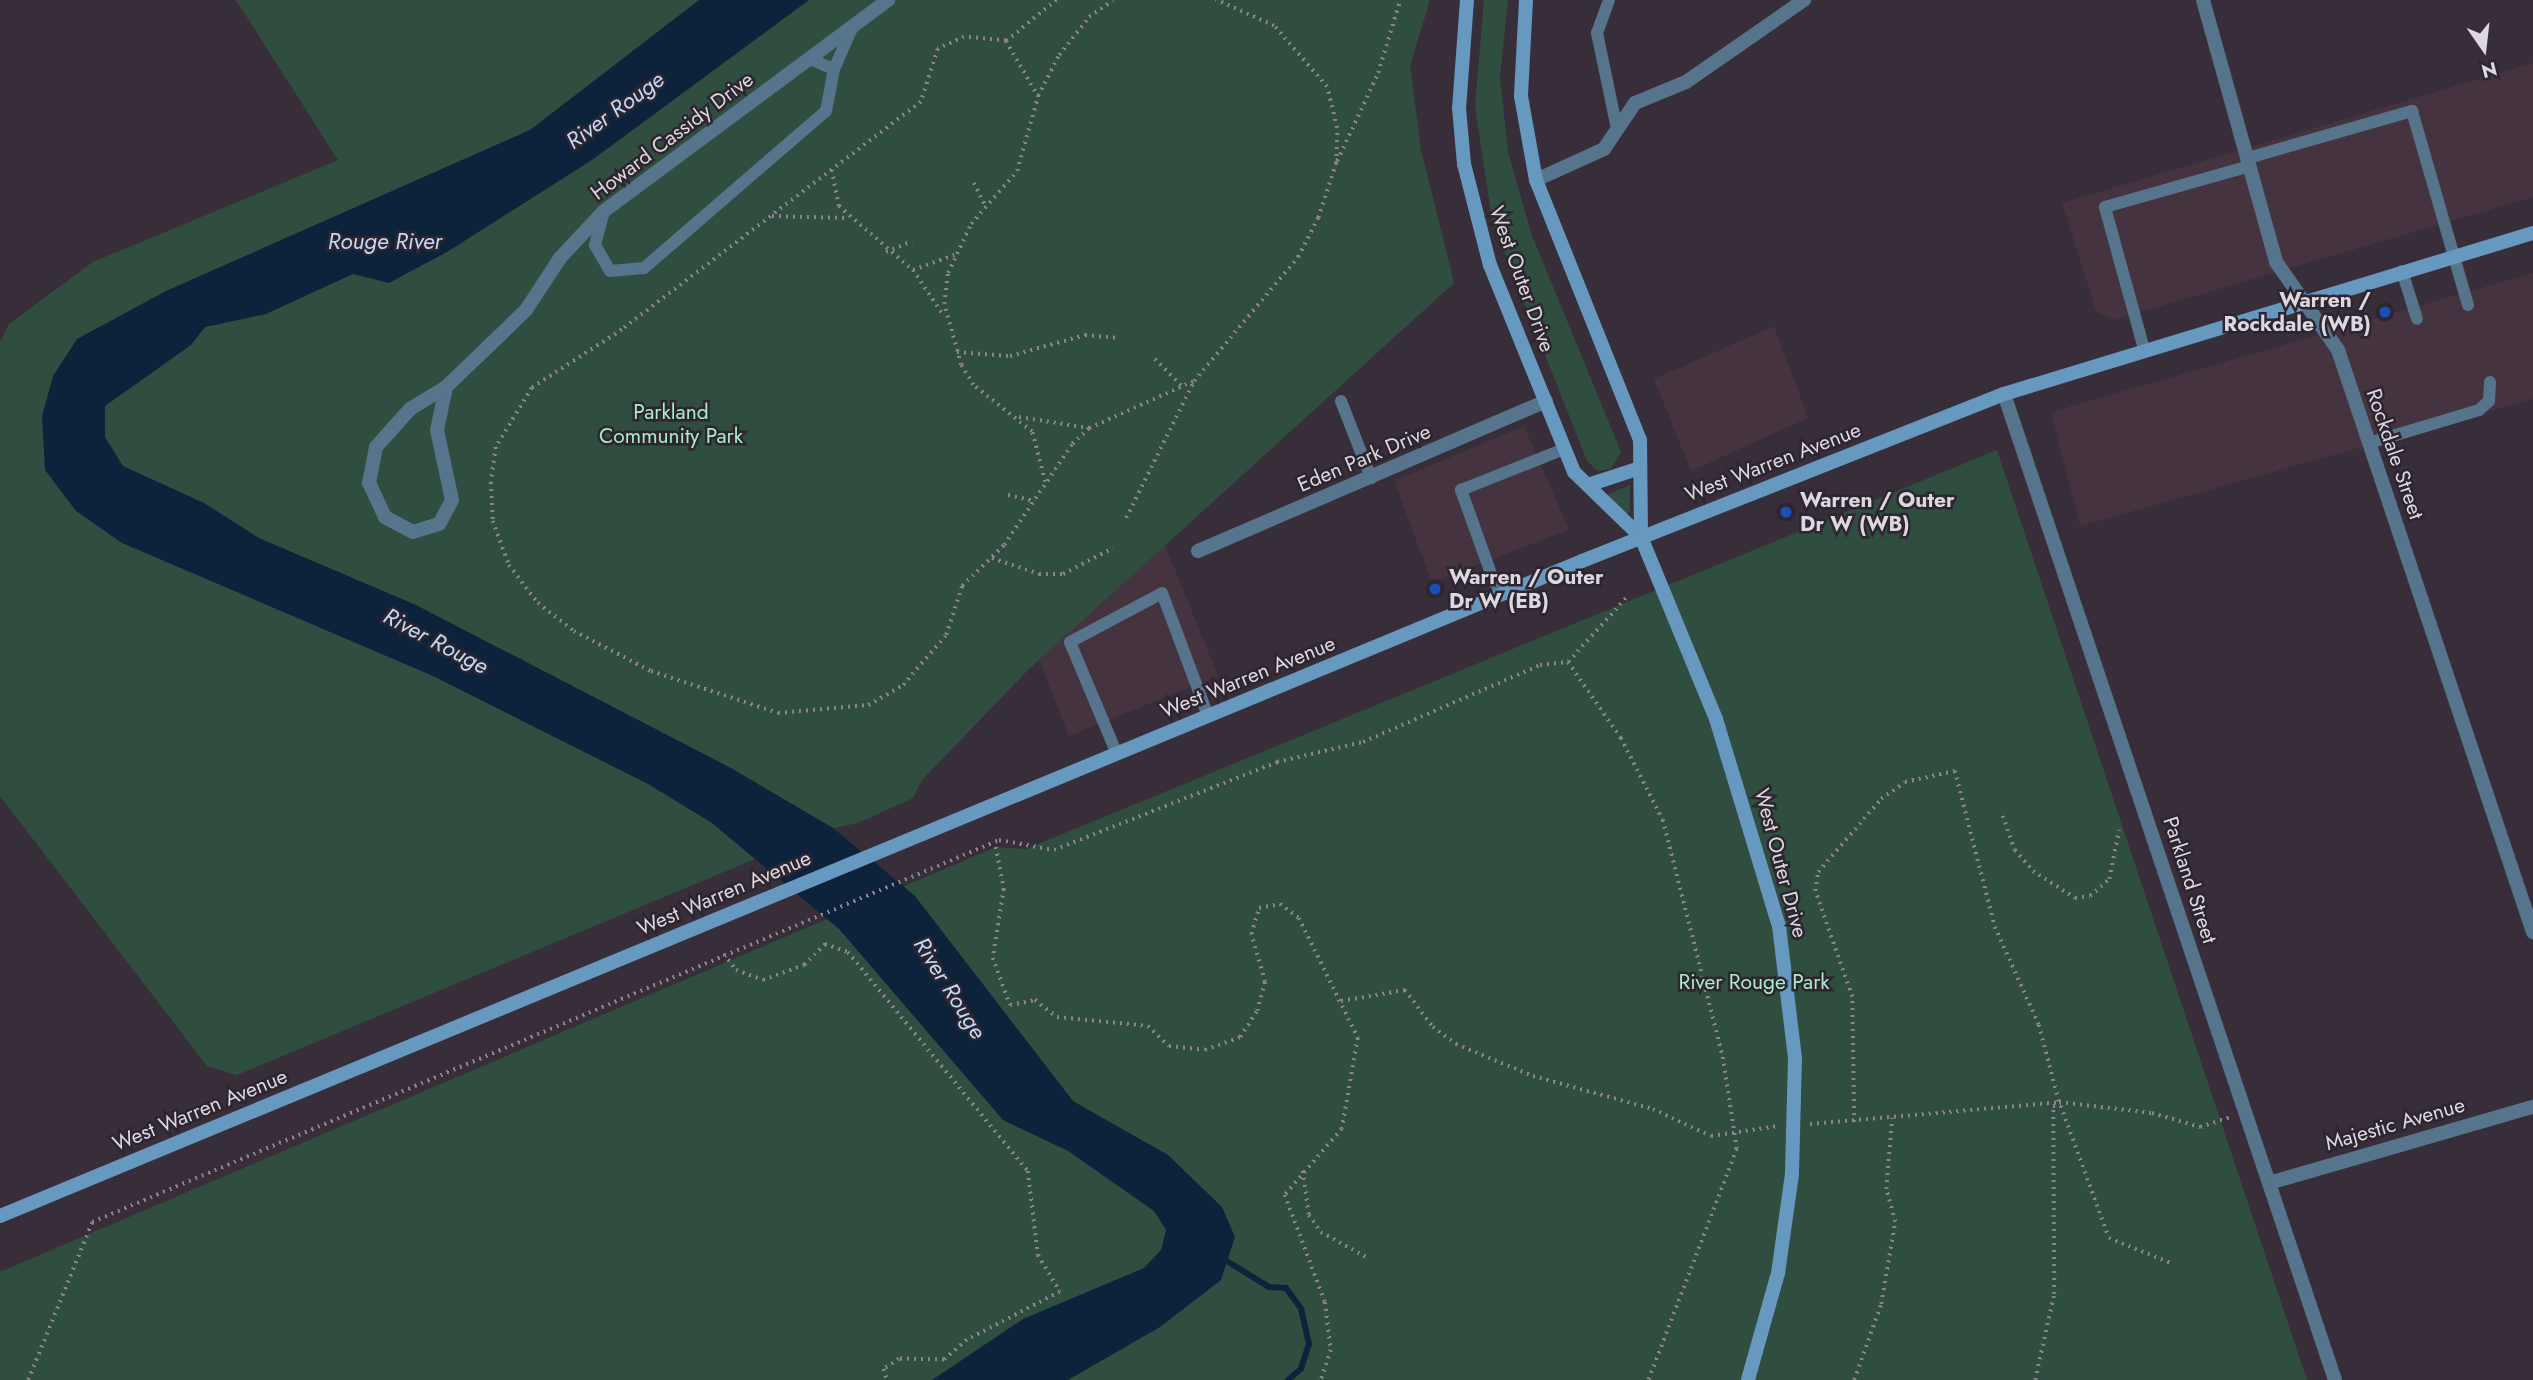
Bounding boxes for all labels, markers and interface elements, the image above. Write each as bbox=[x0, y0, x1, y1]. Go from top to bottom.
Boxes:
north arrow bbox=[2449, 14, 2519, 84]
text: N bbox=[2479, 55, 2500, 85]
water label: River Rouge bbox=[561, 65, 669, 155]
street label: Howard Cassidy Drive bbox=[586, 67, 758, 205]
street label: West Outer Drive bbox=[1484, 203, 1560, 355]
water label: Rouge River bbox=[328, 227, 442, 255]
place label: Warren / Rockdale (WB) bbox=[2224, 287, 2371, 337]
marker: Warren / Rockdale (WB) bbox=[2377, 304, 2393, 320]
street label: Rockdale Street bbox=[2361, 385, 2429, 523]
park label: Parkland Community Park bbox=[599, 399, 743, 449]
street label: West Warren Avenue bbox=[1682, 417, 1864, 507]
street label: Eden Park Drive bbox=[1294, 419, 1434, 497]
place label: Warren / Outer Dr W (WB) bbox=[1800, 487, 1955, 537]
marker: Warren / Outer Dr W (WB) bbox=[1778, 504, 1794, 520]
place label: Warren / Outer Dr W (EB) bbox=[1449, 564, 1604, 614]
marker: Warren / Outer Dr W (EB) bbox=[1427, 581, 1443, 597]
water label: River Rouge bbox=[379, 602, 493, 680]
street label: West Warren Avenue bbox=[1157, 630, 1339, 724]
street label: West Outer Drive bbox=[1749, 786, 1813, 940]
street label: Parkland Street bbox=[2158, 813, 2222, 947]
street label: West Warren Avenue bbox=[633, 845, 815, 941]
water label: River Rouge bbox=[908, 932, 992, 1044]
park label: River Rouge Park bbox=[1678, 969, 1830, 995]
street label: West Warren Avenue bbox=[109, 1063, 291, 1157]
street label: Majestic Avenue bbox=[2322, 1092, 2468, 1156]

